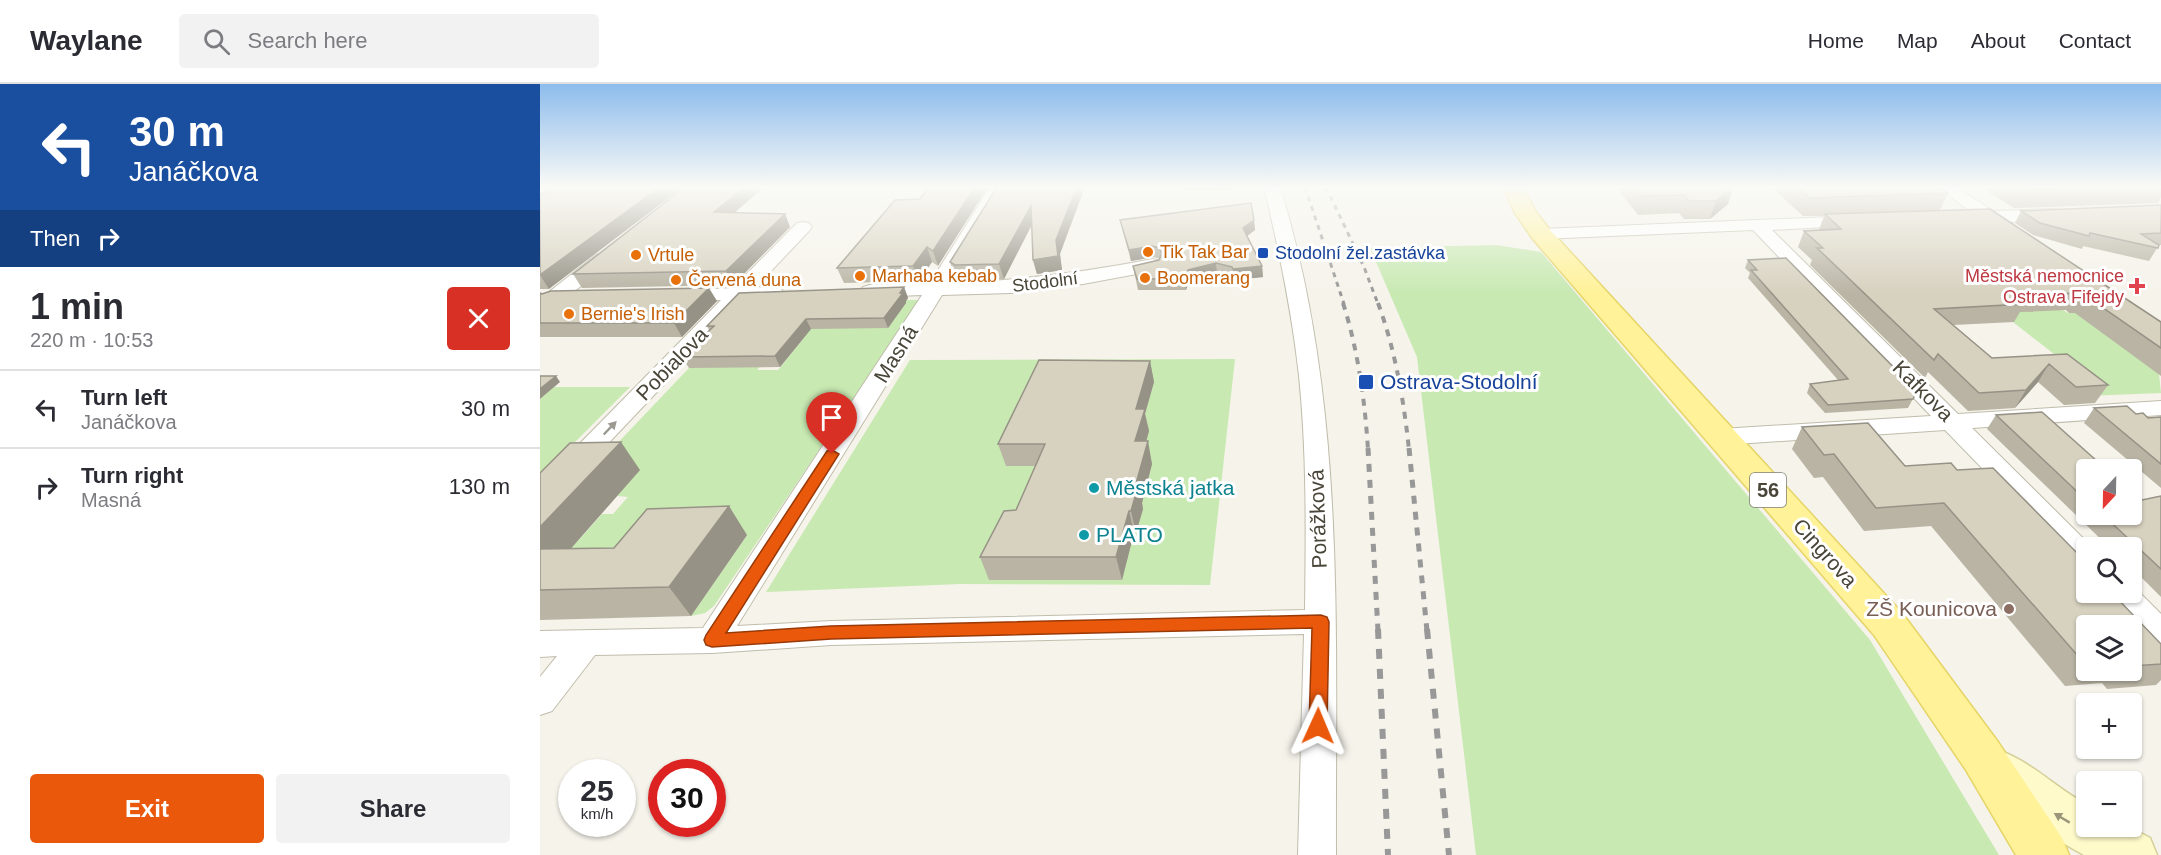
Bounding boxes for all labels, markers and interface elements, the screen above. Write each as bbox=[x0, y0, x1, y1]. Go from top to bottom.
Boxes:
search box bbox=[179, 14, 599, 68]
text: Waylane bbox=[30, 25, 143, 56]
icon: search bbox=[200, 25, 233, 58]
text: Search here bbox=[248, 28, 367, 53]
text: Home bbox=[1808, 29, 1864, 52]
text: Map bbox=[1897, 29, 1938, 52]
text: About bbox=[1971, 29, 2026, 52]
text: Contact bbox=[2059, 29, 2131, 52]
icon: left bbox=[30, 108, 108, 186]
text: 30 m bbox=[129, 108, 225, 155]
text: Janáčkova bbox=[129, 157, 258, 187]
icon: right bbox=[92, 222, 125, 255]
text: Then bbox=[30, 226, 80, 251]
place label: Tik Tak Bar bbox=[1160, 242, 1249, 262]
place label: Stodolní žel.zastávka bbox=[1275, 243, 1446, 263]
place label: Vrtule bbox=[648, 245, 694, 265]
marker: Tik Tak Bar bbox=[1141, 245, 1155, 259]
marker: Stodolní žel.zastávka bbox=[1256, 246, 1270, 260]
marker: Vrtule bbox=[629, 248, 643, 262]
place label: Marhaba kebab bbox=[872, 266, 997, 286]
place label: Městská nemocnice Ostrava Fifejdy bbox=[1965, 266, 2124, 307]
street label: Stodolní bbox=[1011, 268, 1079, 296]
place label: Boomerang bbox=[1157, 268, 1250, 288]
place label: Červená duna bbox=[688, 269, 802, 290]
marker: Marhaba kebab bbox=[853, 269, 867, 283]
marker: Boomerang bbox=[1138, 271, 1152, 285]
marker: Červená duna bbox=[669, 273, 683, 287]
marker: Městská nemocnice Ostrava Fifejdy bbox=[2128, 277, 2146, 295]
text: 1 min bbox=[30, 286, 124, 327]
button: close bbox=[447, 287, 510, 350]
place label: Bernie's Irish bbox=[581, 304, 684, 324]
marker: Bernie's Irish bbox=[562, 307, 576, 321]
street label: Masná bbox=[869, 321, 922, 387]
street label: Pobialova bbox=[631, 322, 712, 405]
text: 220 m · 10:53 bbox=[30, 329, 153, 351]
street label: Kafkova bbox=[1888, 356, 1959, 426]
place label: Ostrava-Stodolní bbox=[1380, 370, 1538, 393]
marker: Ostrava-Stodolní bbox=[1357, 373, 1375, 391]
text: Turn left bbox=[81, 385, 167, 410]
pin bbox=[806, 392, 857, 454]
icon: left bbox=[30, 393, 63, 426]
text: 30 m bbox=[461, 396, 510, 421]
icon: arrive bbox=[815, 401, 848, 434]
text: Janáčkova bbox=[81, 411, 177, 433]
one-way arrow bbox=[603, 420, 617, 435]
north arrow bbox=[2076, 459, 2142, 525]
map controls bbox=[2076, 459, 2142, 837]
text: Turn right bbox=[81, 463, 183, 488]
street label: Porážková bbox=[1304, 469, 1331, 569]
icon: right bbox=[30, 471, 63, 504]
road number: 56 bbox=[1750, 473, 1786, 507]
text: 130 m bbox=[449, 474, 510, 499]
place label: Městská jatka bbox=[1106, 476, 1235, 499]
marker: Městská jatka bbox=[1087, 481, 1101, 495]
text: Masná bbox=[81, 489, 141, 511]
street label: Cingrova bbox=[1789, 514, 1862, 592]
place label: PLATO bbox=[1096, 523, 1163, 546]
marker: PLATO bbox=[1077, 528, 1091, 542]
button: search bbox=[2076, 537, 2142, 603]
place label: ZŠ Kounicova bbox=[1866, 597, 1997, 620]
marker: ZŠ Kounicova bbox=[2002, 602, 2016, 616]
button: layers bbox=[2076, 615, 2142, 681]
button: + bbox=[2076, 693, 2142, 759]
position arrow bbox=[1286, 694, 1350, 758]
speed limit sign: 30 bbox=[648, 759, 726, 837]
button: − bbox=[2076, 771, 2142, 837]
button: Exit bbox=[30, 774, 264, 843]
button: Share bbox=[276, 774, 510, 843]
text: 25 bbox=[580, 774, 614, 807]
text: km/h bbox=[581, 805, 613, 822]
one-way arrow bbox=[2054, 812, 2070, 823]

